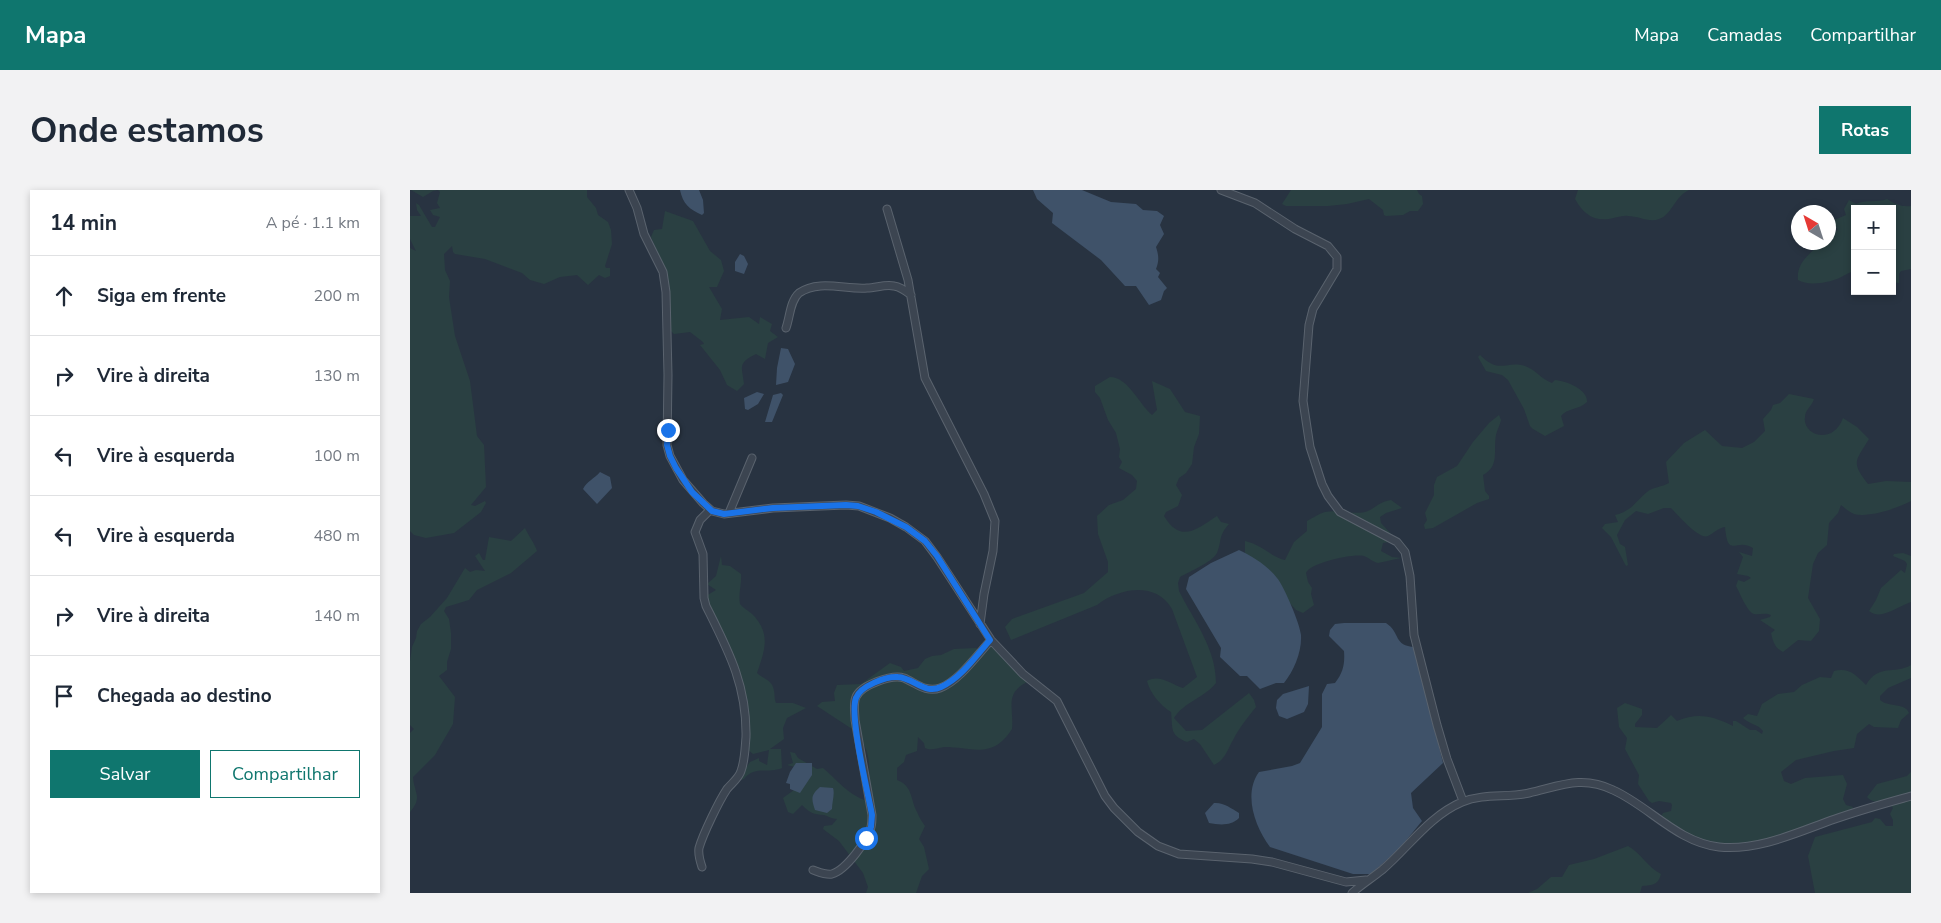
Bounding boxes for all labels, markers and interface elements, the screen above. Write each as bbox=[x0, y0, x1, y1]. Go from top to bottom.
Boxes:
text: Mapa bbox=[25, 19, 87, 51]
text: Mapa bbox=[1634, 23, 1679, 47]
text: Camadas bbox=[1707, 23, 1782, 47]
text: Compartilhar bbox=[1810, 23, 1916, 47]
button: Rotas bbox=[1819, 106, 1911, 154]
text: Onde estamos bbox=[30, 107, 264, 154]
north arrow bbox=[1791, 205, 1836, 250]
map controls bbox=[1851, 205, 1896, 295]
button: + bbox=[1851, 205, 1896, 250]
text: 14 min bbox=[50, 209, 117, 237]
text: A pé · 1.1 km bbox=[266, 212, 360, 234]
button: − bbox=[1851, 250, 1896, 295]
icon: ahead bbox=[50, 282, 78, 310]
text: Siga em frente bbox=[97, 283, 226, 309]
text: 200 m bbox=[313, 285, 360, 307]
icon: right bbox=[50, 362, 78, 390]
text: Vire à direita bbox=[97, 363, 210, 389]
text: 130 m bbox=[313, 365, 360, 387]
route end bbox=[657, 419, 680, 442]
icon: left bbox=[50, 442, 78, 470]
text: Vire à esquerda bbox=[97, 443, 235, 469]
text: 100 m bbox=[313, 445, 360, 467]
icon: left bbox=[50, 522, 78, 550]
text: Vire à esquerda bbox=[97, 523, 235, 549]
text: 480 m bbox=[313, 525, 360, 547]
icon: right bbox=[50, 602, 78, 630]
text: Vire à direita bbox=[97, 603, 210, 629]
text: 140 m bbox=[313, 605, 360, 627]
icon: arrive bbox=[50, 682, 78, 710]
text: Chegada ao destino bbox=[97, 683, 272, 709]
button: Salvar bbox=[50, 750, 200, 798]
button: Compartilhar bbox=[210, 750, 360, 798]
route start bbox=[855, 827, 878, 850]

